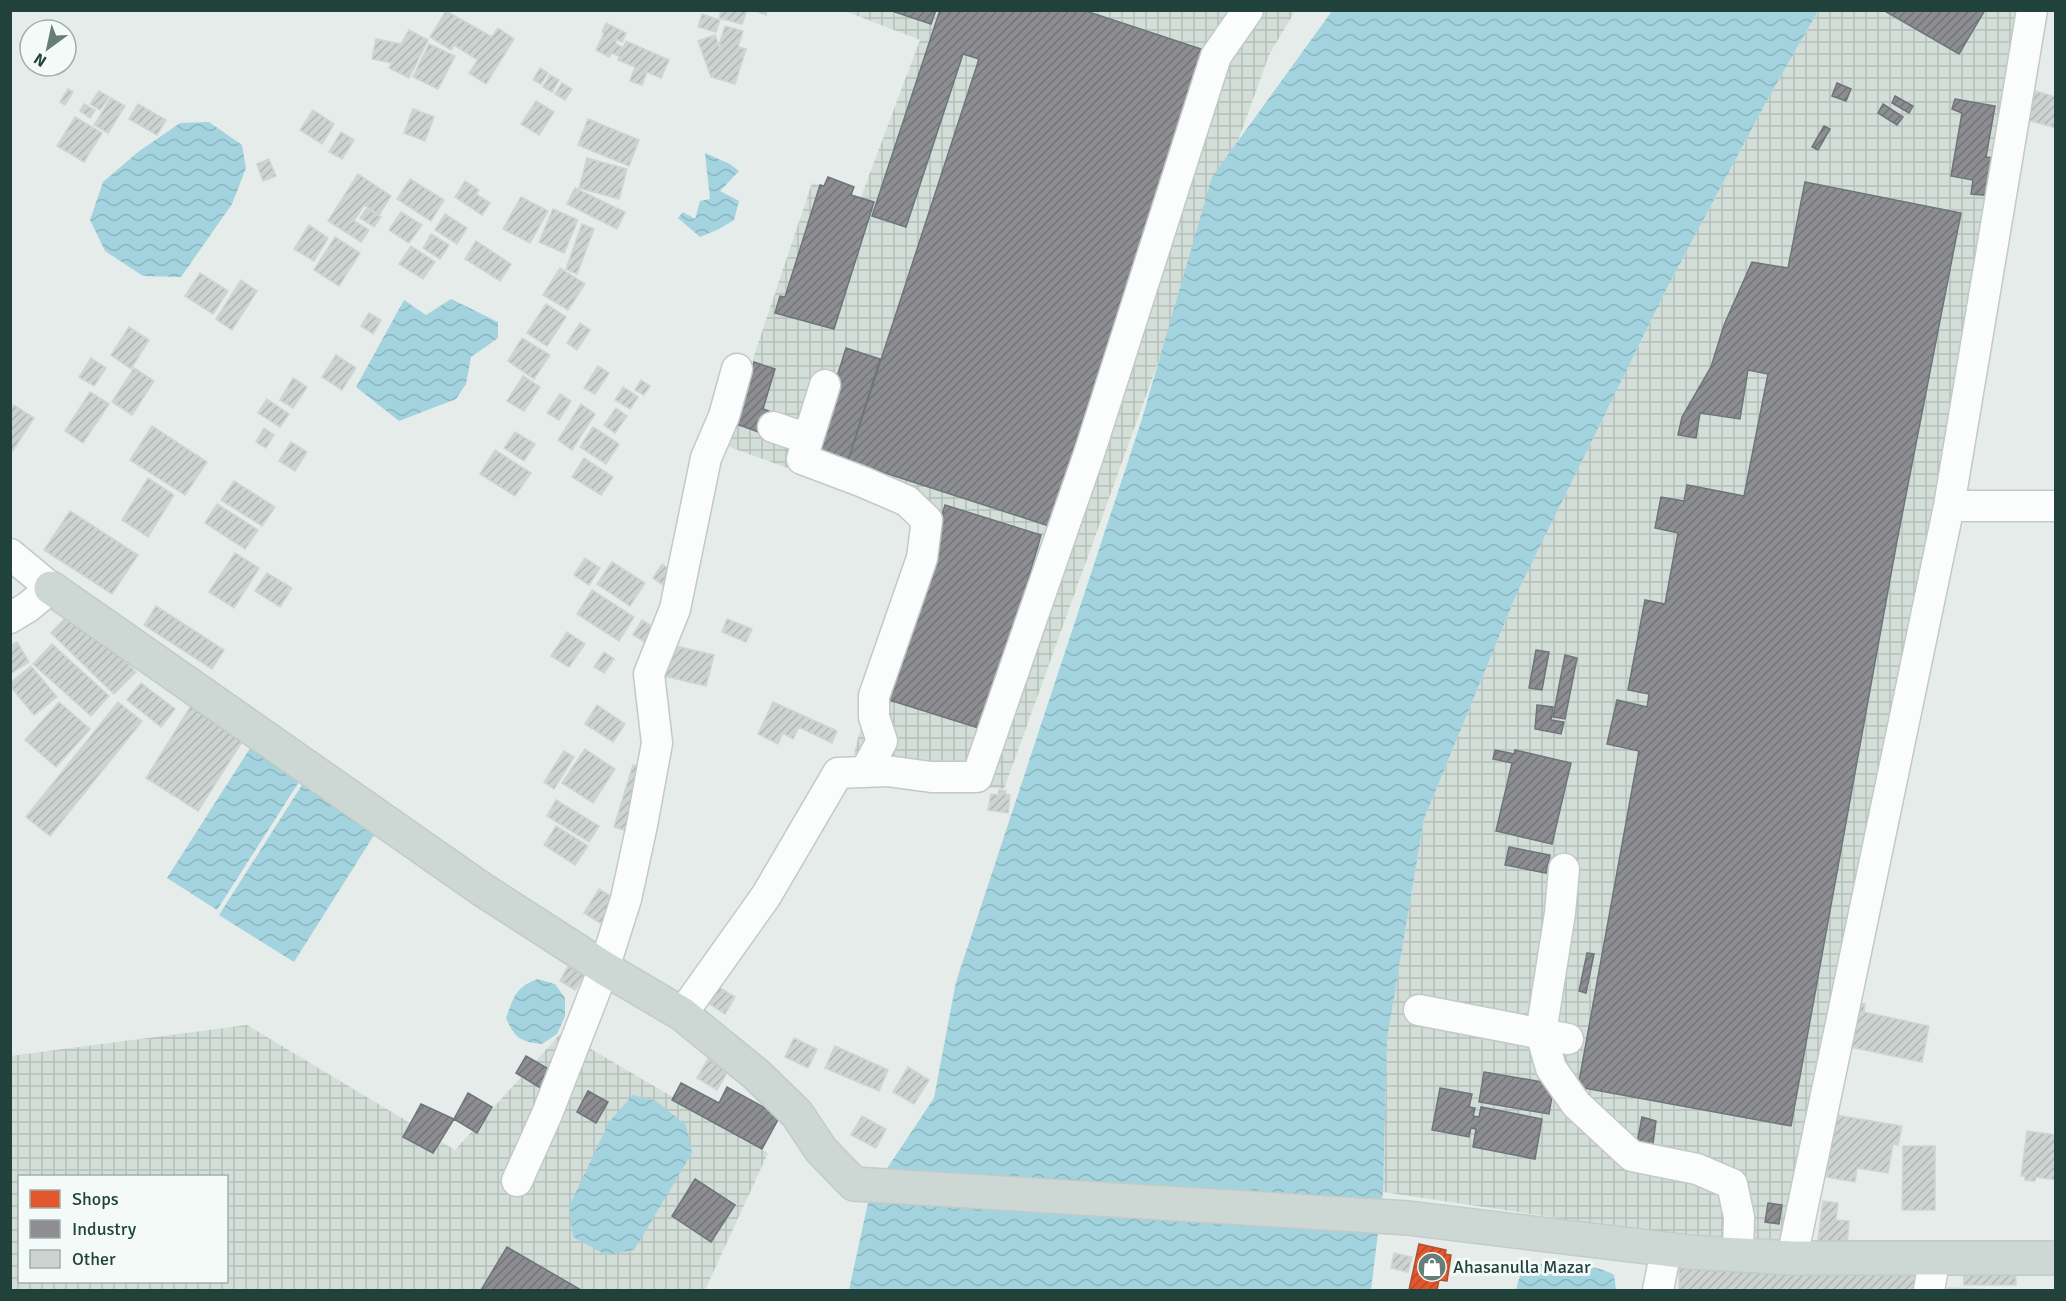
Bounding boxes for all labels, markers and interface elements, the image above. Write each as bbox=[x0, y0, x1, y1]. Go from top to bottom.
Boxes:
north arrow bbox=[18, 18, 78, 78]
text: N bbox=[30, 48, 50, 71]
legend bbox=[18, 1175, 228, 1283]
text: Shops bbox=[72, 1188, 119, 1210]
text: Industry bbox=[72, 1218, 137, 1240]
text: Other bbox=[72, 1248, 116, 1270]
shop icon: Ahasanulla Mazar bbox=[1416, 1251, 1448, 1283]
place label: Ahasanulla Mazar bbox=[1453, 1256, 1591, 1278]

